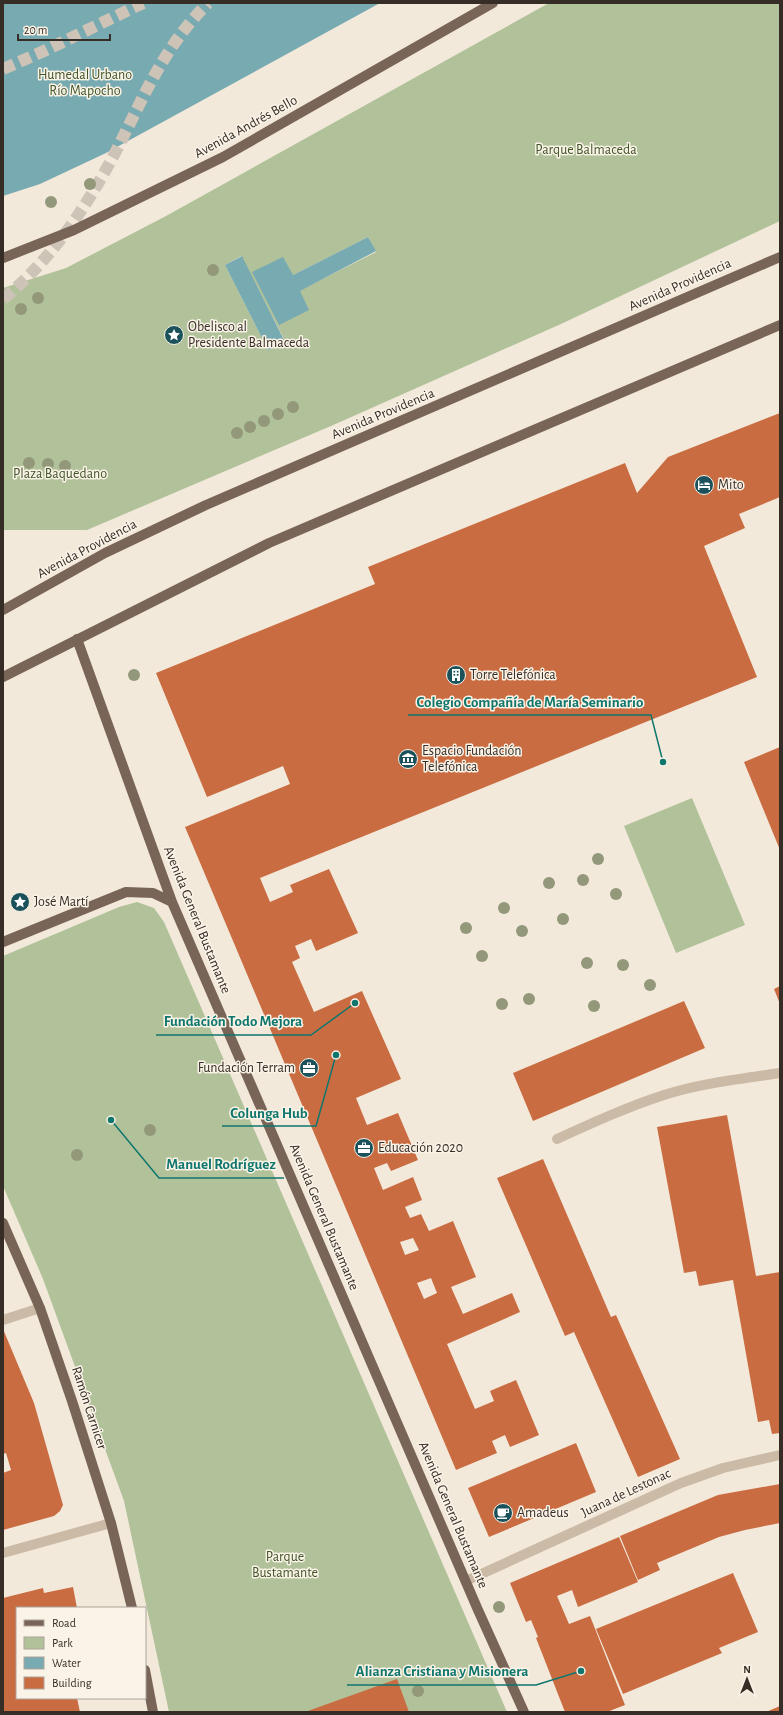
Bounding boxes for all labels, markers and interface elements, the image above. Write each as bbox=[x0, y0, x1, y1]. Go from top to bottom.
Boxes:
scale bar bbox=[18, 16, 110, 42]
text: 20 m bbox=[24, 24, 47, 36]
park label: Humedal Urbano Río Mapocho bbox=[38, 68, 132, 98]
street label: Avenida Andrés Bello bbox=[192, 93, 300, 161]
park label: Parque Balmaceda bbox=[535, 143, 637, 157]
street label: Avenida Providencia bbox=[627, 256, 734, 314]
place label: Obelisco al Presidente Balmaceda bbox=[188, 320, 310, 350]
place icon: Obelisco al Presidente Balmaceda bbox=[163, 324, 185, 346]
street label: Avenida Providencia bbox=[329, 386, 437, 442]
park label: Plaza Baquedano bbox=[13, 467, 107, 481]
hotel icon: Mito bbox=[693, 474, 715, 496]
place label: Mito bbox=[718, 478, 744, 492]
street label: Avenida Providencia bbox=[35, 517, 139, 581]
building icon: Torre Telefónica bbox=[445, 664, 467, 686]
place label: Torre Telefónica bbox=[470, 668, 556, 682]
callout: Colegio Compañía de María Seminario bbox=[408, 688, 651, 715]
text: Colegio Compañía de María Seminario bbox=[417, 695, 643, 710]
place label: Espacio Fundación Telefónica bbox=[422, 744, 522, 774]
museum icon: Espacio Fundación Telefónica bbox=[397, 748, 419, 770]
street label: Avenida General Bustamante bbox=[161, 844, 233, 996]
place icon: José Martí bbox=[9, 891, 31, 913]
place label: José Martí bbox=[34, 895, 89, 909]
callout: Fundación Todo Mejora bbox=[156, 1008, 311, 1035]
text: Fundación Todo Mejora bbox=[164, 1014, 302, 1029]
office icon: Fundación Terram bbox=[298, 1057, 320, 1079]
place label: Fundación Terram bbox=[198, 1061, 295, 1075]
callout: Colunga Hub bbox=[222, 1099, 316, 1126]
text: Colunga Hub bbox=[230, 1106, 308, 1121]
office icon: Educación 2020 bbox=[353, 1137, 375, 1159]
place label: Educación 2020 bbox=[378, 1141, 463, 1155]
street label: Avenida General Bustamante bbox=[287, 1142, 361, 1292]
callout: Manuel Rodríguez bbox=[159, 1151, 284, 1178]
text: Manuel Rodríguez bbox=[166, 1157, 276, 1172]
street label: Ramón Carnicer bbox=[69, 1365, 109, 1452]
street label: Avenida General Bustamante bbox=[416, 1440, 490, 1590]
street label: Juana de Lestonac bbox=[579, 1466, 673, 1520]
cafe icon: Amadeus bbox=[492, 1502, 514, 1524]
place label: Amadeus bbox=[517, 1506, 569, 1520]
park label: Parque Bustamante bbox=[252, 1550, 318, 1580]
legend bbox=[16, 1607, 146, 1699]
text: Road bbox=[52, 1617, 76, 1629]
text: Park bbox=[52, 1637, 73, 1649]
text: Water bbox=[52, 1657, 81, 1669]
callout: Alianza Cristiana y Misionera bbox=[347, 1658, 536, 1685]
north arrow bbox=[727, 1659, 767, 1699]
text: Alianza Cristiana y Misionera bbox=[356, 1664, 528, 1679]
text: N bbox=[743, 1664, 751, 1675]
text: Building bbox=[52, 1677, 92, 1689]

